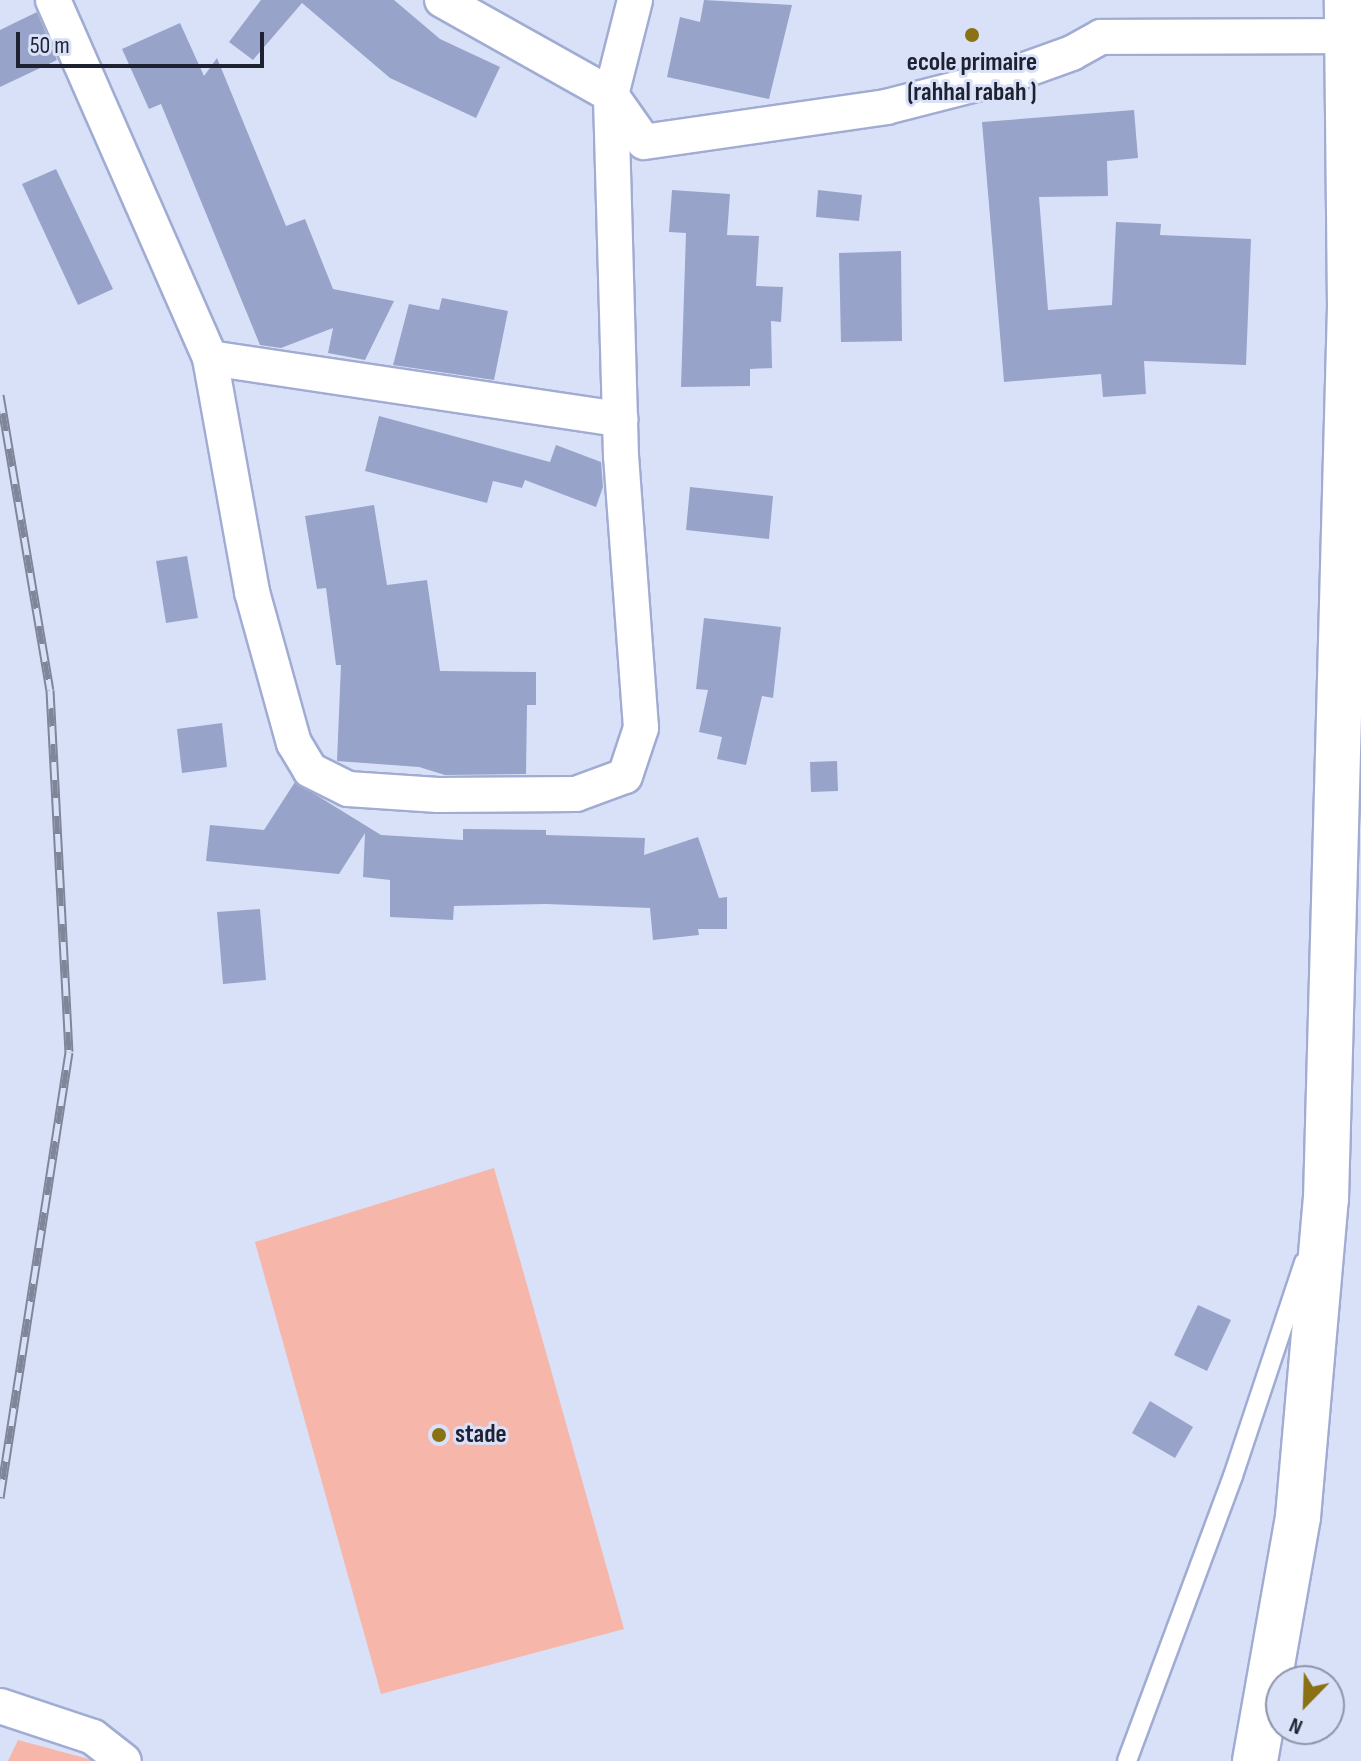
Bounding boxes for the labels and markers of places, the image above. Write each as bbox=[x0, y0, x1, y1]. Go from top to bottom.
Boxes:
marker: ecole primaire (rahhal rabah ) bbox=[963, 26, 981, 44]
place label: ecole primaire (rahhal rabah ) bbox=[907, 47, 1037, 108]
place label: stade bbox=[455, 1419, 507, 1451]
marker: stade bbox=[430, 1426, 448, 1444]

